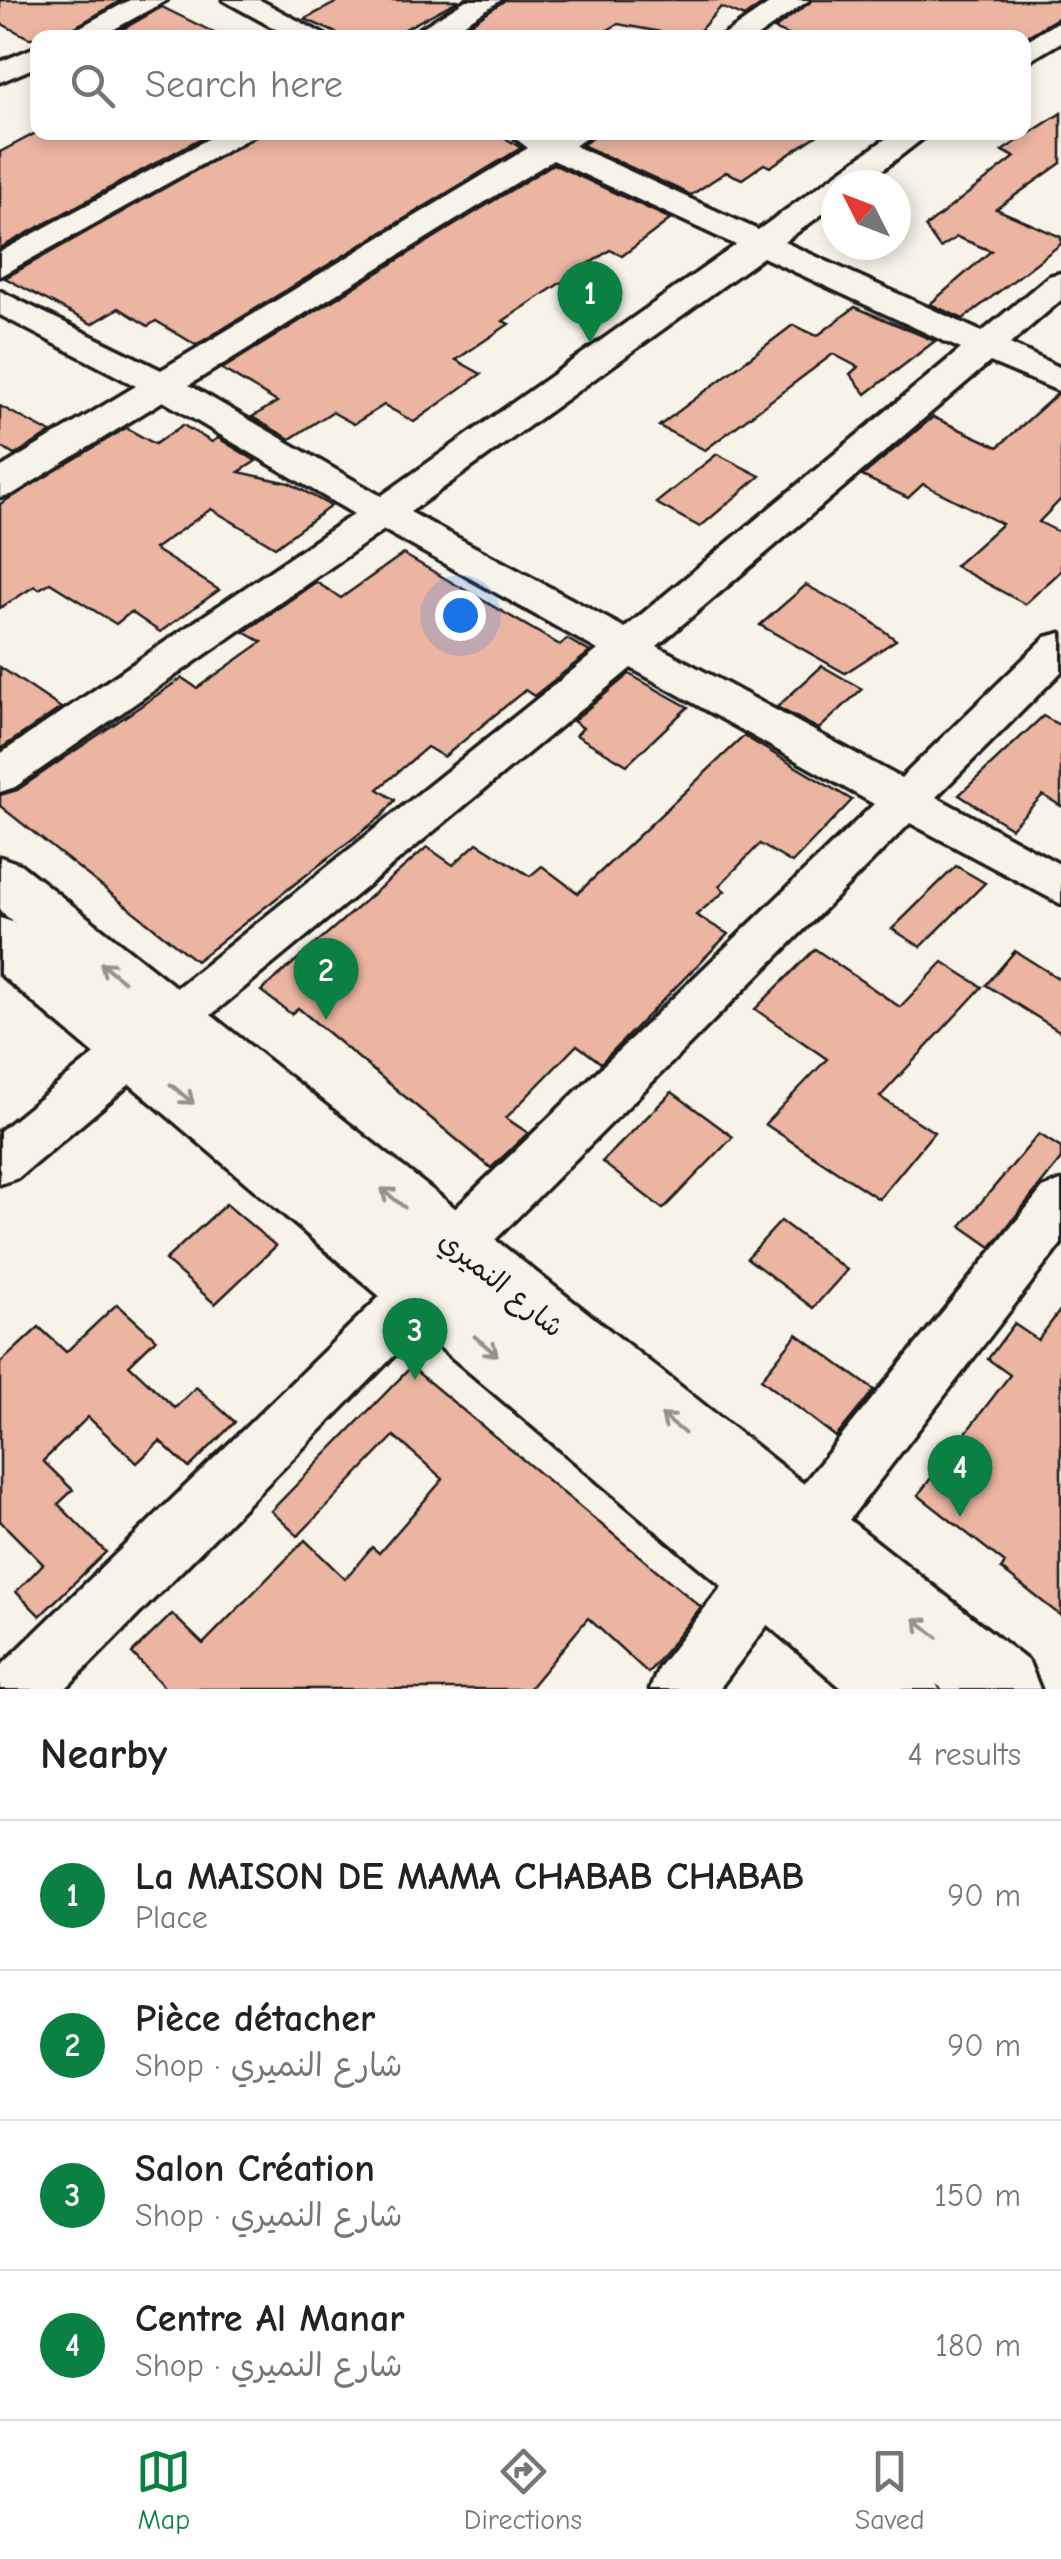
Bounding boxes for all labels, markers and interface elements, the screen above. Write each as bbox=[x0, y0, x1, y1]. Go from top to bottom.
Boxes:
search box bbox=[30, 30, 1031, 140]
icon: search bbox=[65, 58, 120, 113]
text: Search here bbox=[145, 63, 343, 107]
north arrow bbox=[821, 170, 911, 260]
pin: 1 bbox=[558, 260, 622, 343]
your location bbox=[435, 590, 486, 641]
pin: 2 bbox=[294, 938, 358, 1020]
one-way arrow bbox=[100, 961, 126, 983]
one-way arrow bbox=[169, 1082, 194, 1105]
one-way arrow bbox=[380, 1187, 406, 1209]
street label: شارع النميري bbox=[430, 1224, 570, 1347]
pin: 3 bbox=[382, 1298, 448, 1380]
one-way arrow bbox=[473, 1335, 499, 1357]
one-way arrow bbox=[660, 1413, 686, 1435]
pin: 4 bbox=[928, 1434, 992, 1517]
one-way arrow bbox=[913, 1617, 939, 1639]
text: Nearby bbox=[40, 1730, 167, 1779]
text: 4 results bbox=[908, 1736, 1021, 1773]
text: La MAISON DE MAMA CHABAB CHABAB bbox=[135, 1855, 804, 1899]
text: 1 bbox=[66, 1877, 79, 1914]
text: 90 m bbox=[947, 1877, 1021, 1914]
text: Place bbox=[135, 1899, 208, 1936]
text: Pièce détacher bbox=[135, 1997, 375, 2041]
text: 2 bbox=[65, 2027, 80, 2064]
text: 90 m bbox=[947, 2027, 1021, 2064]
text: Shop · شارع النميري bbox=[135, 2047, 403, 2084]
text: Salon Création bbox=[135, 2147, 375, 2191]
text: 3 bbox=[65, 2177, 80, 2214]
text: 150 m bbox=[934, 2177, 1021, 2214]
text: Shop · شارع النميري bbox=[135, 2197, 403, 2234]
text: Centre Al Manar bbox=[135, 2297, 405, 2341]
text: 4 bbox=[65, 2327, 80, 2364]
text: 180 m bbox=[935, 2327, 1021, 2364]
text: Shop · شارع النميري bbox=[135, 2347, 403, 2384]
tab: Map bbox=[136, 2444, 191, 2536]
tab: Directions bbox=[464, 2444, 582, 2536]
tab: Saved bbox=[855, 2444, 925, 2536]

